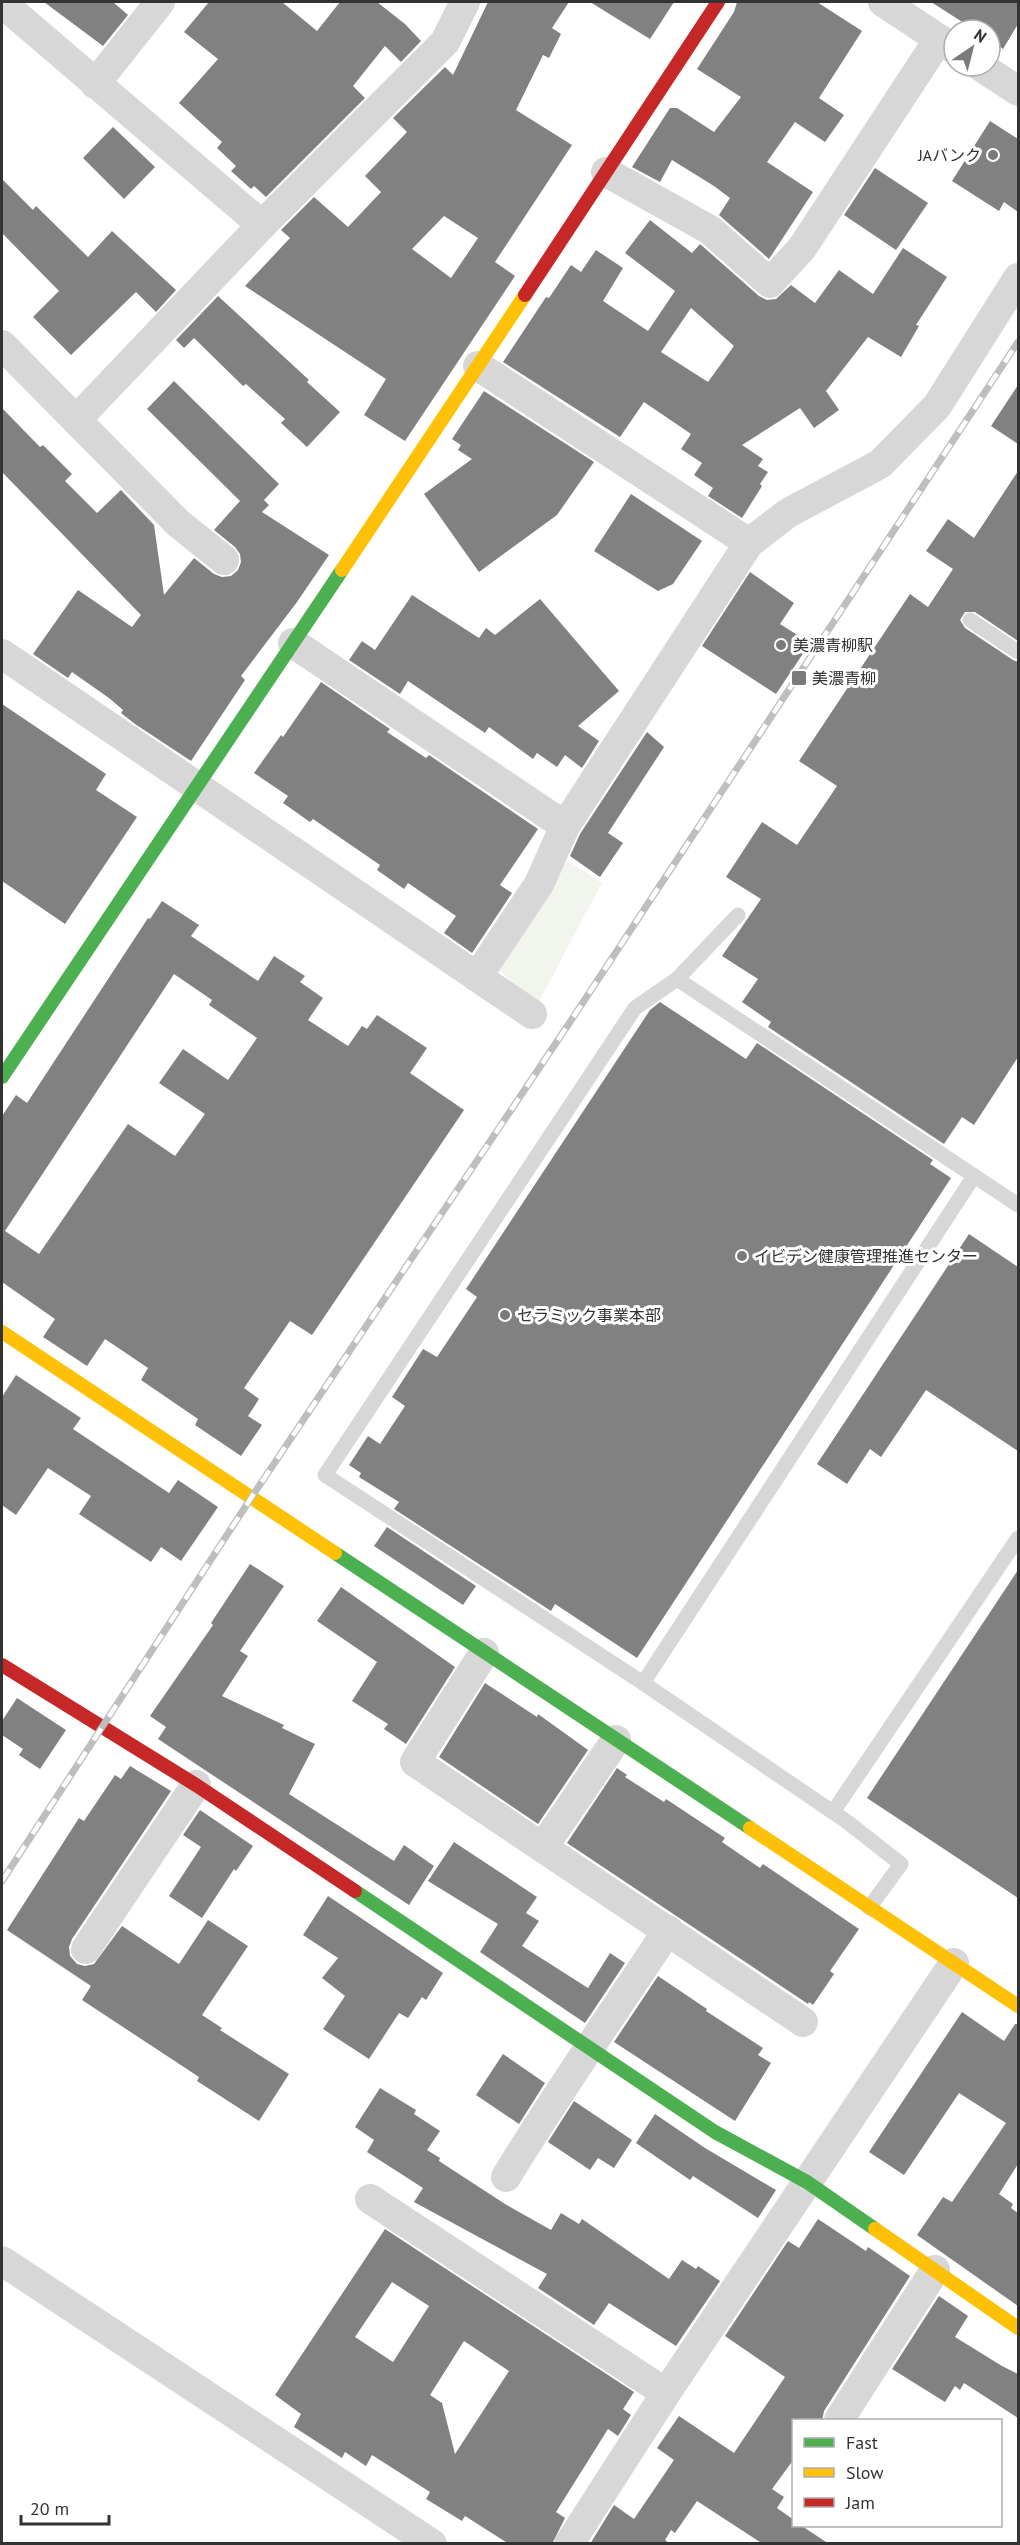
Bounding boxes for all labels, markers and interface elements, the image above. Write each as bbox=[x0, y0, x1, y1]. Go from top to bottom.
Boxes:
north arrow bbox=[942, 18, 1002, 78]
text: N bbox=[971, 25, 991, 47]
place label: JAバンク bbox=[917, 145, 981, 165]
marker: JAバンク bbox=[986, 148, 1000, 162]
place label: 美濃青柳駅 bbox=[793, 635, 873, 655]
marker: 美濃青柳駅 bbox=[774, 638, 788, 652]
place label: 美濃青柳 bbox=[812, 668, 876, 688]
marker: 美濃青柳 bbox=[790, 669, 808, 687]
place label: イビデン健康管理推進センター bbox=[754, 1246, 978, 1266]
marker: イビデン健康管理推進センター bbox=[735, 1249, 749, 1263]
place label: セラミック事業本部 bbox=[517, 1305, 661, 1325]
marker: セラミック事業本部 bbox=[498, 1308, 512, 1322]
legend bbox=[792, 2419, 1002, 2527]
text: Fast bbox=[846, 2431, 878, 2454]
text: Slow bbox=[846, 2461, 884, 2484]
scale bar bbox=[21, 2488, 110, 2526]
text: Jam bbox=[845, 2491, 875, 2514]
text: 20 m bbox=[30, 2497, 69, 2520]

